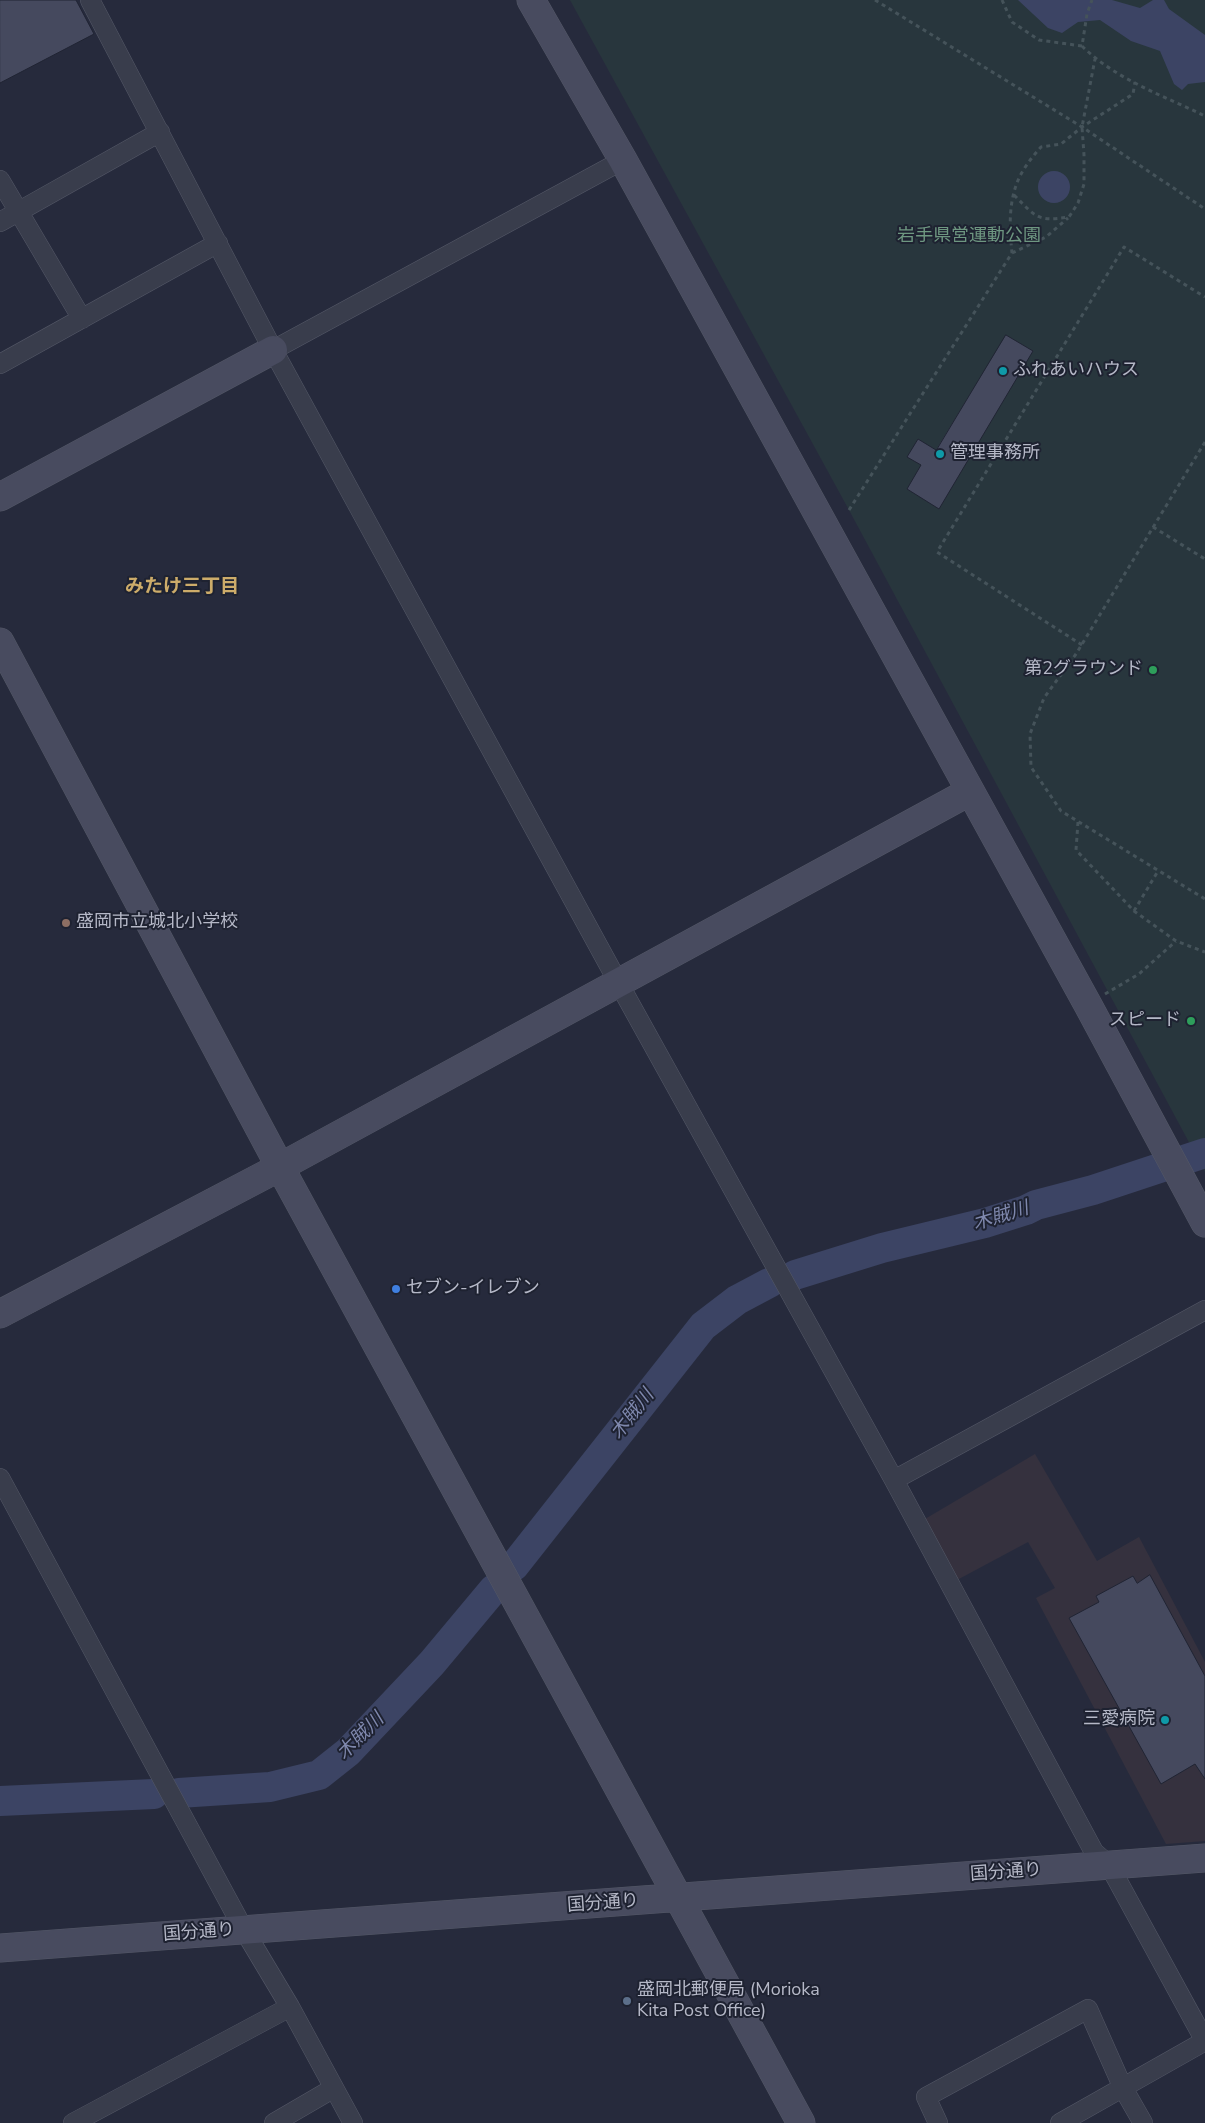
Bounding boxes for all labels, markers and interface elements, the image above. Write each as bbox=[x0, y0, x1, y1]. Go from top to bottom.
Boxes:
park label: 岩手県営運動公園 bbox=[897, 226, 1041, 248]
place label: ふれあいハウス bbox=[1013, 360, 1139, 382]
marker: ふれあいハウス bbox=[997, 365, 1009, 377]
place label: 管理事務所 bbox=[950, 443, 1040, 465]
marker: 管理事務所 bbox=[934, 448, 946, 460]
district label: みたけ三丁目 bbox=[125, 576, 239, 598]
place label: 第2グラウンド bbox=[1024, 659, 1143, 681]
marker: 第2グラウンド bbox=[1147, 664, 1159, 676]
place label: 盛岡市立城北小学校 bbox=[76, 912, 238, 934]
marker: 盛岡市立城北小学校 bbox=[60, 917, 72, 929]
place label: スピード bbox=[1109, 1010, 1181, 1032]
marker: スピード bbox=[1185, 1015, 1197, 1027]
water label: 木賊川 bbox=[970, 1198, 1032, 1236]
place label: セブン-イレブン bbox=[406, 1278, 540, 1300]
marker: セブン-イレブン bbox=[390, 1283, 402, 1295]
water label: 木賊川 bbox=[606, 1386, 660, 1444]
water label: 木賊川 bbox=[333, 1709, 389, 1765]
place label: 三愛病院 bbox=[1083, 1709, 1155, 1731]
marker: 三愛病院 bbox=[1159, 1714, 1171, 1726]
street label: 国分通り bbox=[969, 1860, 1043, 1886]
street label: 国分通り bbox=[566, 1891, 640, 1917]
street label: 国分通り bbox=[162, 1920, 236, 1946]
place label: 盛岡北郵便局 (Morioka Kita Post Office) bbox=[637, 1980, 820, 2022]
marker: 盛岡北郵便局 (Morioka Kita Post Office) bbox=[621, 1995, 633, 2007]

